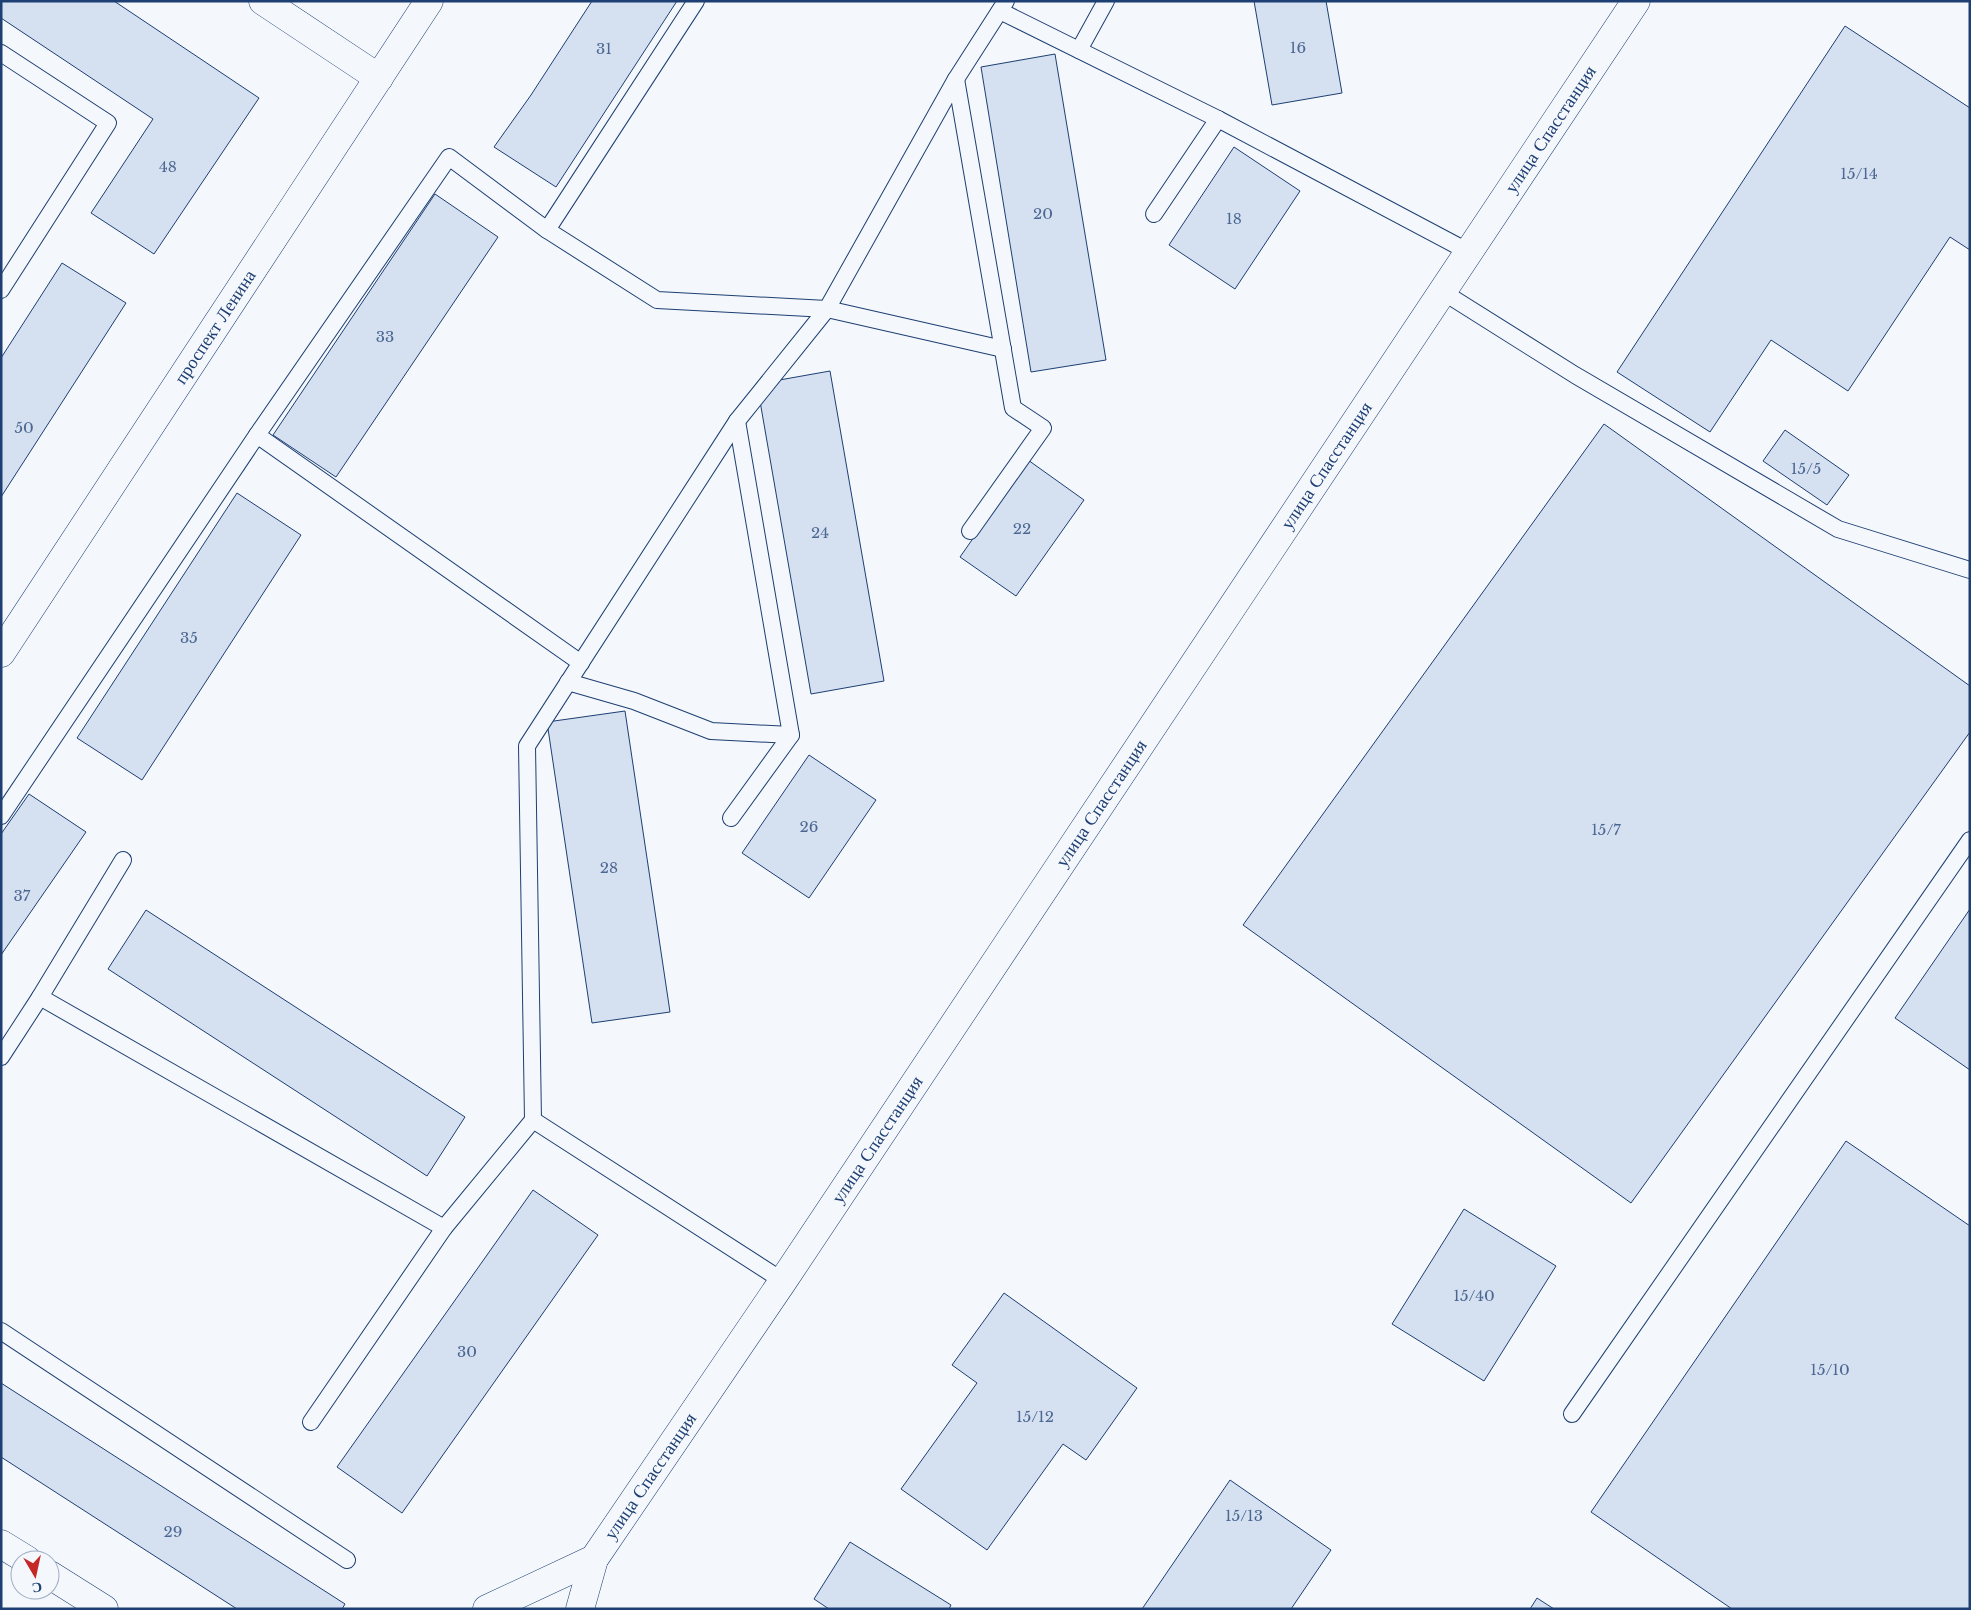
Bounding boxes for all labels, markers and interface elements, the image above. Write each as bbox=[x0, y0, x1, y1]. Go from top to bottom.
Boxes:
house number: 16 bbox=[1290, 38, 1306, 57]
house number: 31 bbox=[596, 39, 612, 58]
street label: улица Спасстанция bbox=[1500, 61, 1601, 197]
house number: 48 bbox=[159, 157, 177, 176]
house number: 15/14 bbox=[1840, 164, 1878, 183]
house number: 20 bbox=[1033, 204, 1053, 223]
house number: 18 bbox=[1226, 209, 1242, 228]
street label: проспект Ленина bbox=[170, 266, 261, 388]
house number: 33 bbox=[376, 327, 394, 346]
street label: улица Спасстанция bbox=[1276, 398, 1377, 533]
house number: 50 bbox=[14, 418, 34, 437]
house number: 15/5 bbox=[1791, 459, 1821, 478]
house number: 22 bbox=[1013, 519, 1031, 538]
house number: 24 bbox=[811, 523, 829, 542]
house number: 35 bbox=[180, 628, 198, 647]
street label: улица Спасстанция bbox=[1051, 735, 1152, 871]
house number: 26 bbox=[800, 817, 818, 836]
house number: 15/7 bbox=[1591, 820, 1621, 839]
house number: 28 bbox=[600, 858, 618, 877]
house number: 37 bbox=[14, 886, 31, 905]
street label: улица Спасстанция bbox=[827, 1072, 928, 1208]
house number: 15/40 bbox=[1453, 1286, 1495, 1305]
house number: 30 bbox=[457, 1342, 477, 1361]
house number: 15/10 bbox=[1810, 1360, 1850, 1379]
house number: 15/12 bbox=[1016, 1407, 1054, 1426]
street label: улица Спасстанция bbox=[599, 1409, 701, 1544]
house number: 15/13 bbox=[1225, 1506, 1263, 1525]
house number: 29 bbox=[164, 1522, 182, 1541]
north arrow bbox=[10, 1550, 60, 1600]
text: С bbox=[31, 1578, 43, 1598]

